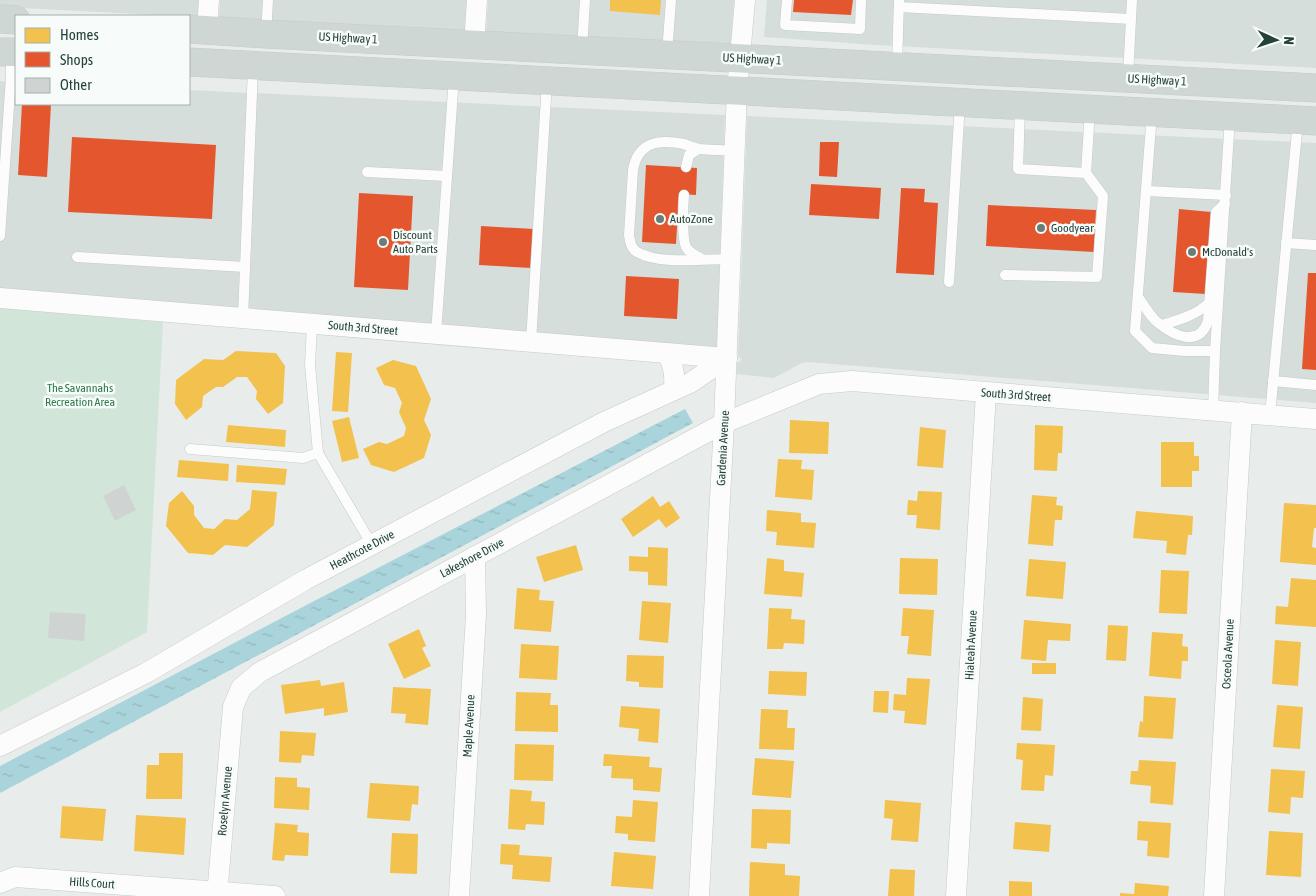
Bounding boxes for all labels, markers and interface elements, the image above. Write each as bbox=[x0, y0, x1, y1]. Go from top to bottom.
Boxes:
legend bbox=[15, 15, 190, 105]
north arrow bbox=[1251, 15, 1301, 65]
text: Homes bbox=[60, 26, 99, 43]
street label: US Highway 1 bbox=[318, 29, 378, 47]
text: N bbox=[1281, 36, 1297, 45]
street label: US Highway 1 bbox=[722, 50, 782, 68]
text: Shops bbox=[60, 51, 93, 68]
street label: US Highway 1 bbox=[1127, 71, 1187, 89]
text: Other bbox=[60, 76, 92, 93]
place label: AutoZone bbox=[670, 212, 713, 226]
marker: AutoZone bbox=[654, 213, 666, 225]
place label: Goodyear bbox=[1051, 221, 1094, 235]
marker: Goodyear bbox=[1035, 222, 1047, 234]
place label: Discount Auto Parts bbox=[393, 228, 438, 256]
marker: Discount Auto Parts bbox=[377, 236, 389, 248]
place label: McDonald's bbox=[1202, 245, 1253, 259]
marker: McDonald's bbox=[1186, 246, 1198, 258]
street label: South 3rd Street bbox=[327, 318, 399, 338]
park label: The Savannahs Recreation Area bbox=[45, 381, 115, 409]
street label: South 3rd Street bbox=[980, 386, 1052, 404]
street label: Gardenia Avenue bbox=[714, 410, 732, 486]
street label: Heathcote Drive bbox=[327, 527, 397, 573]
street label: Lakeshore Drive bbox=[438, 535, 506, 581]
street label: Hialeah Avenue bbox=[962, 610, 980, 680]
street label: Osceola Avenue bbox=[1219, 619, 1237, 689]
street label: Maple Avenue bbox=[460, 694, 478, 758]
street label: Roselyn Avenue bbox=[215, 766, 235, 836]
street label: Hills Court bbox=[69, 874, 116, 892]

